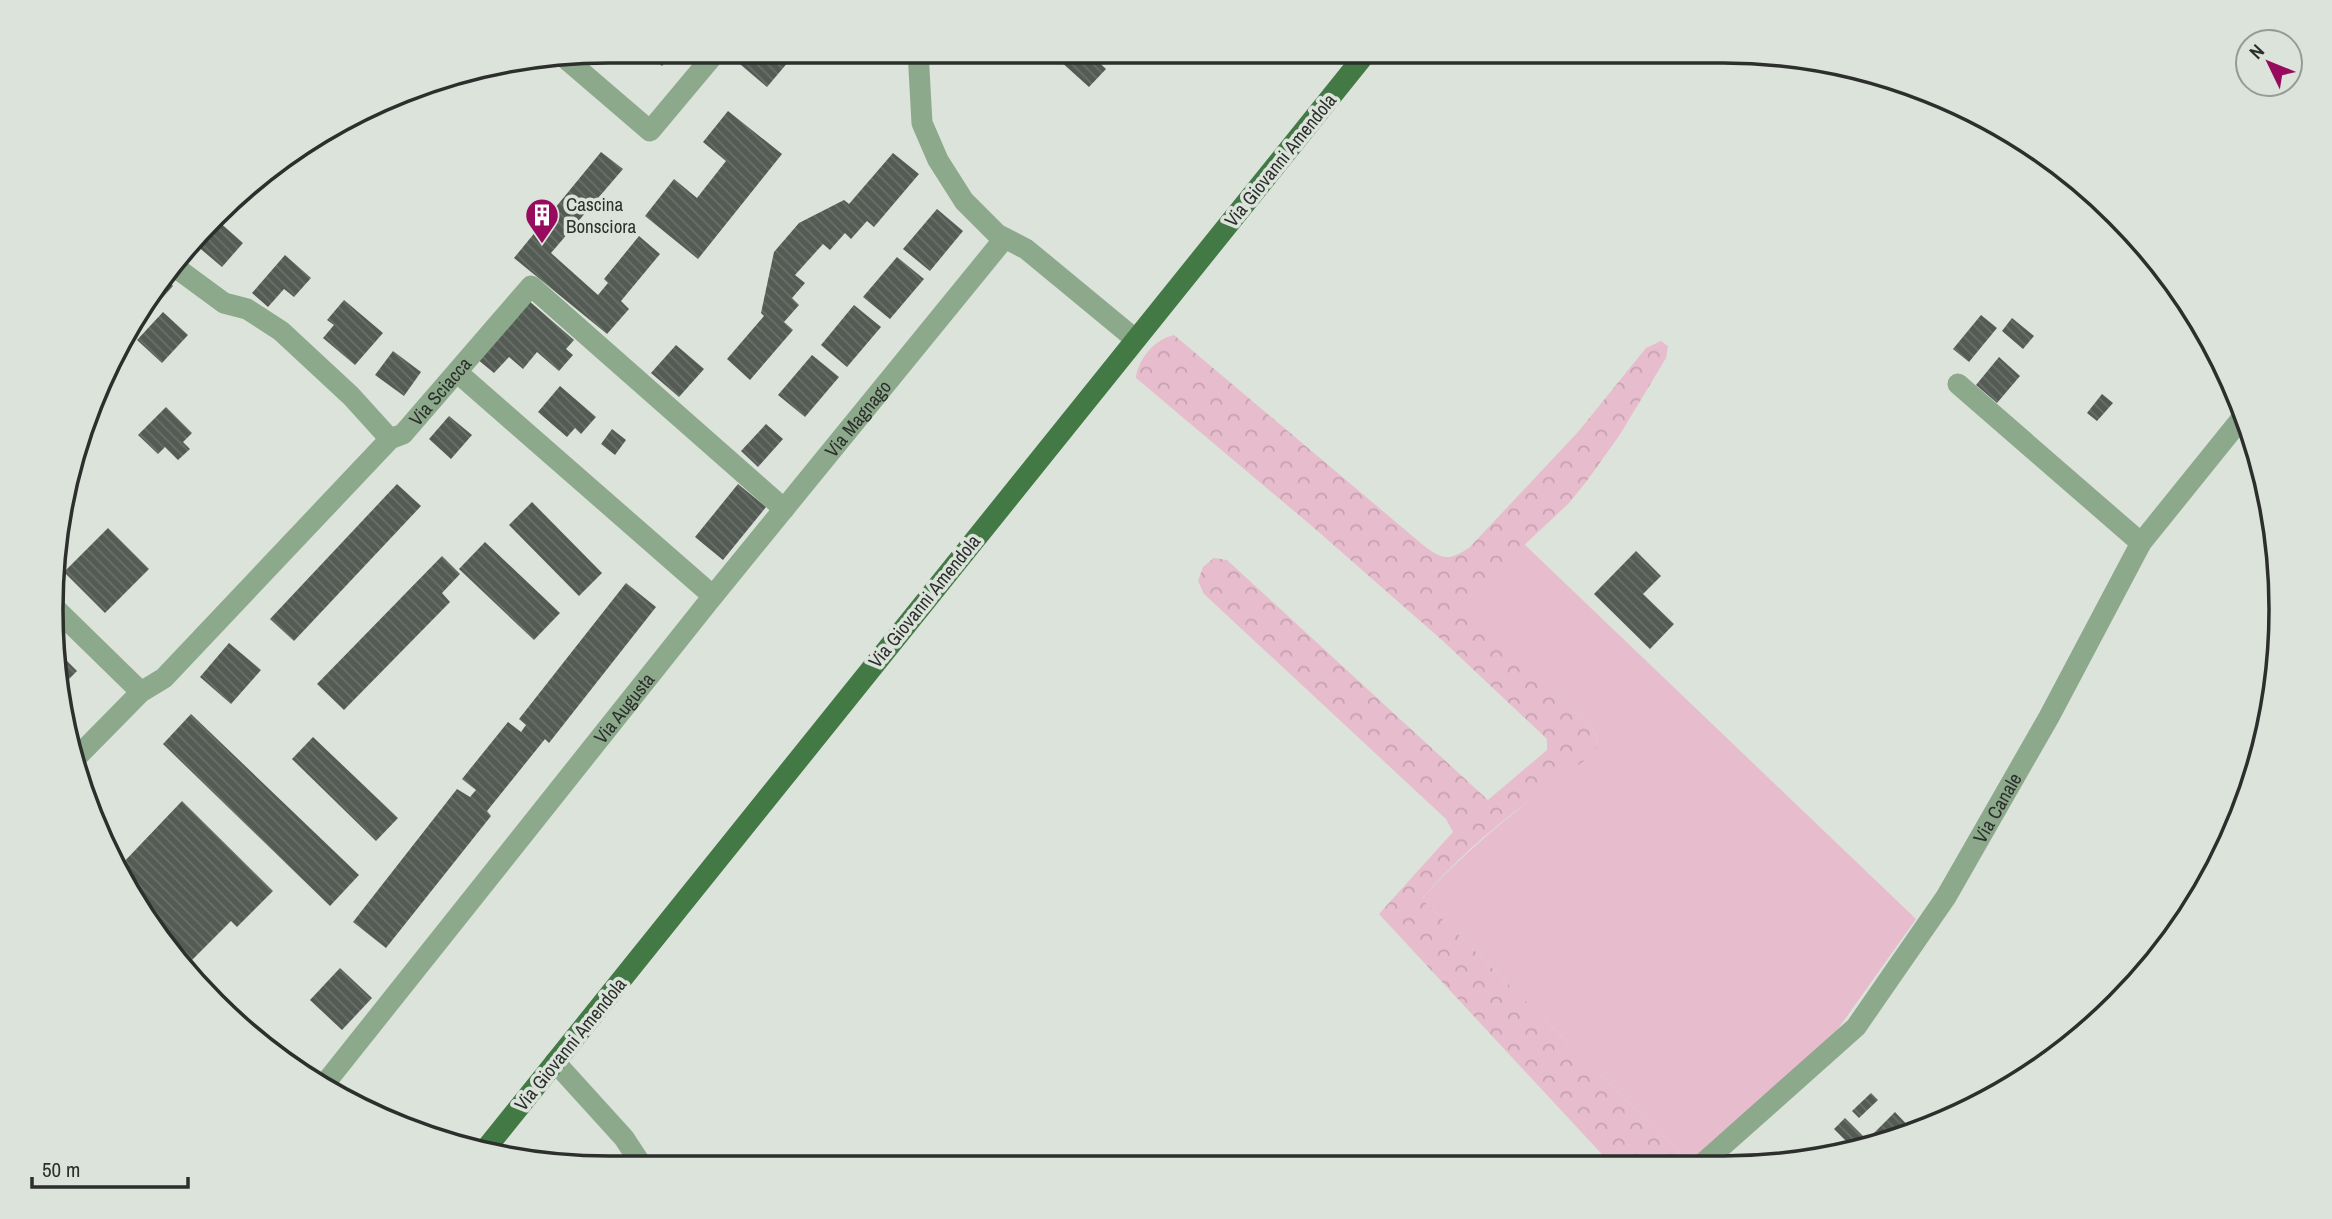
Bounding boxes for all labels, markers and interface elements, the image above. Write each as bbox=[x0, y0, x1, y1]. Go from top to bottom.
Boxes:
north arrow bbox=[2234, 28, 2304, 98]
text: N bbox=[2243, 38, 2270, 64]
street label: Via Giovanni Amendola bbox=[1218, 88, 1342, 232]
place label: Cascina Bonsciora bbox=[566, 191, 636, 239]
building icon: Cascina Bonsciora bbox=[523, 196, 561, 245]
street label: Via Sciacca bbox=[403, 351, 477, 431]
street label: Via Magnago bbox=[818, 374, 897, 463]
street label: Via Giovanni Amendola bbox=[862, 529, 986, 673]
street label: Via Augusta bbox=[587, 667, 660, 749]
street label: Via Canale bbox=[1967, 768, 2027, 848]
street label: Via Giovanni Amendola bbox=[508, 972, 632, 1116]
scale bar bbox=[32, 1146, 187, 1190]
text: 50 m bbox=[42, 1155, 80, 1184]

